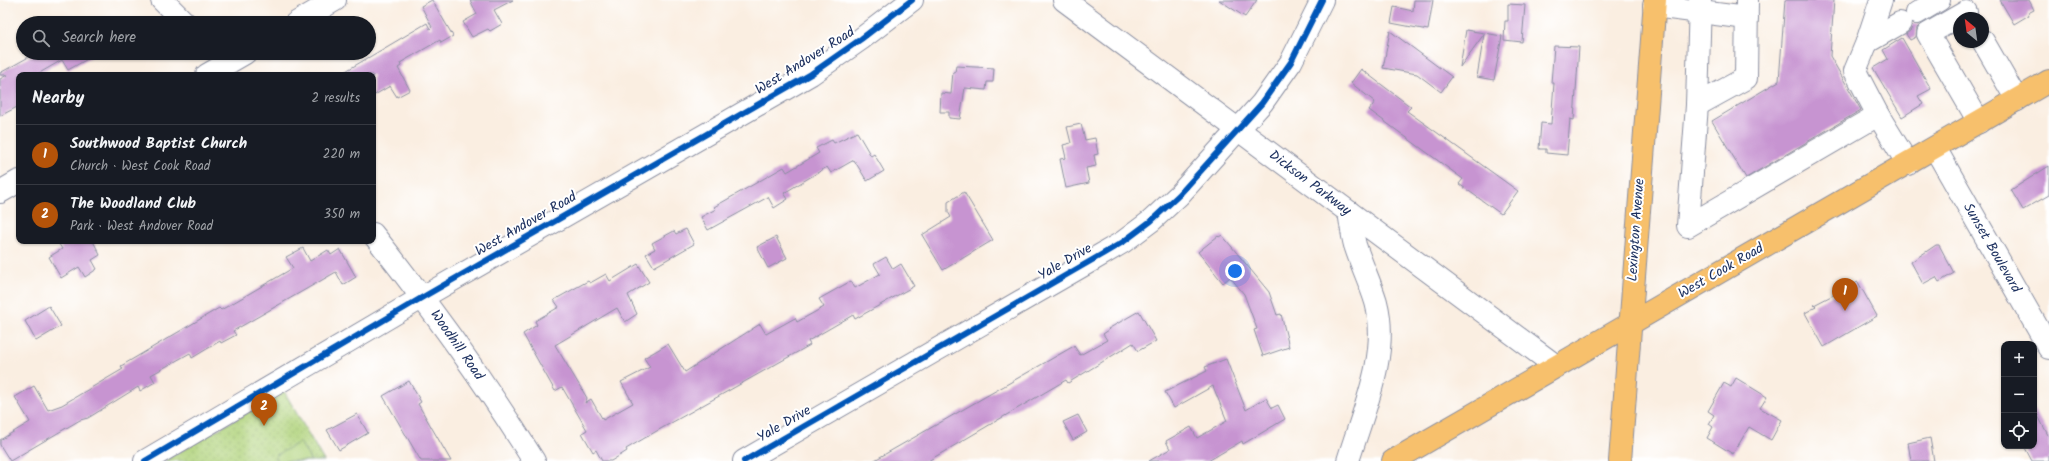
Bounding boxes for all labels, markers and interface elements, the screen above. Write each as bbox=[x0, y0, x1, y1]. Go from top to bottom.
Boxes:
north arrow bbox=[1953, 12, 1989, 48]
search box bbox=[16, 16, 376, 60]
street label: West Andover Road bbox=[751, 21, 860, 101]
text: Search here bbox=[62, 26, 136, 50]
icon: search bbox=[30, 27, 52, 49]
text: Nearby bbox=[32, 85, 84, 112]
text: 2 results bbox=[312, 88, 360, 109]
text: Southwood Baptist Church bbox=[70, 132, 247, 156]
text: 1 bbox=[43, 144, 47, 165]
text: 220 m bbox=[323, 144, 360, 165]
street label: Dickson Parkway bbox=[1264, 145, 1356, 222]
text: Church · West Cook Road bbox=[70, 156, 210, 177]
street label: Lexington Avenue bbox=[1621, 177, 1651, 282]
street label: West Andover Road bbox=[471, 185, 582, 262]
text: The Woodland Club bbox=[70, 192, 196, 216]
street label: Sunset Boulevard bbox=[1957, 199, 2027, 298]
text: 2 bbox=[41, 204, 49, 225]
text: 350 m bbox=[324, 204, 360, 225]
text: Park · West Andover Road bbox=[70, 216, 213, 237]
street label: Yale Drive bbox=[1034, 237, 1097, 286]
street label: West Cook Road bbox=[1674, 237, 1769, 304]
your location bbox=[1225, 261, 1245, 281]
pin: 1 bbox=[1832, 278, 1858, 311]
street label: Woodhill Road bbox=[424, 305, 490, 386]
map controls bbox=[2001, 341, 2037, 449]
button: + bbox=[2001, 341, 2037, 377]
button: − bbox=[2001, 377, 2037, 413]
pin: 2 bbox=[251, 393, 277, 426]
street label: Yale Drive bbox=[753, 399, 816, 448]
button: locate bbox=[2001, 413, 2037, 449]

